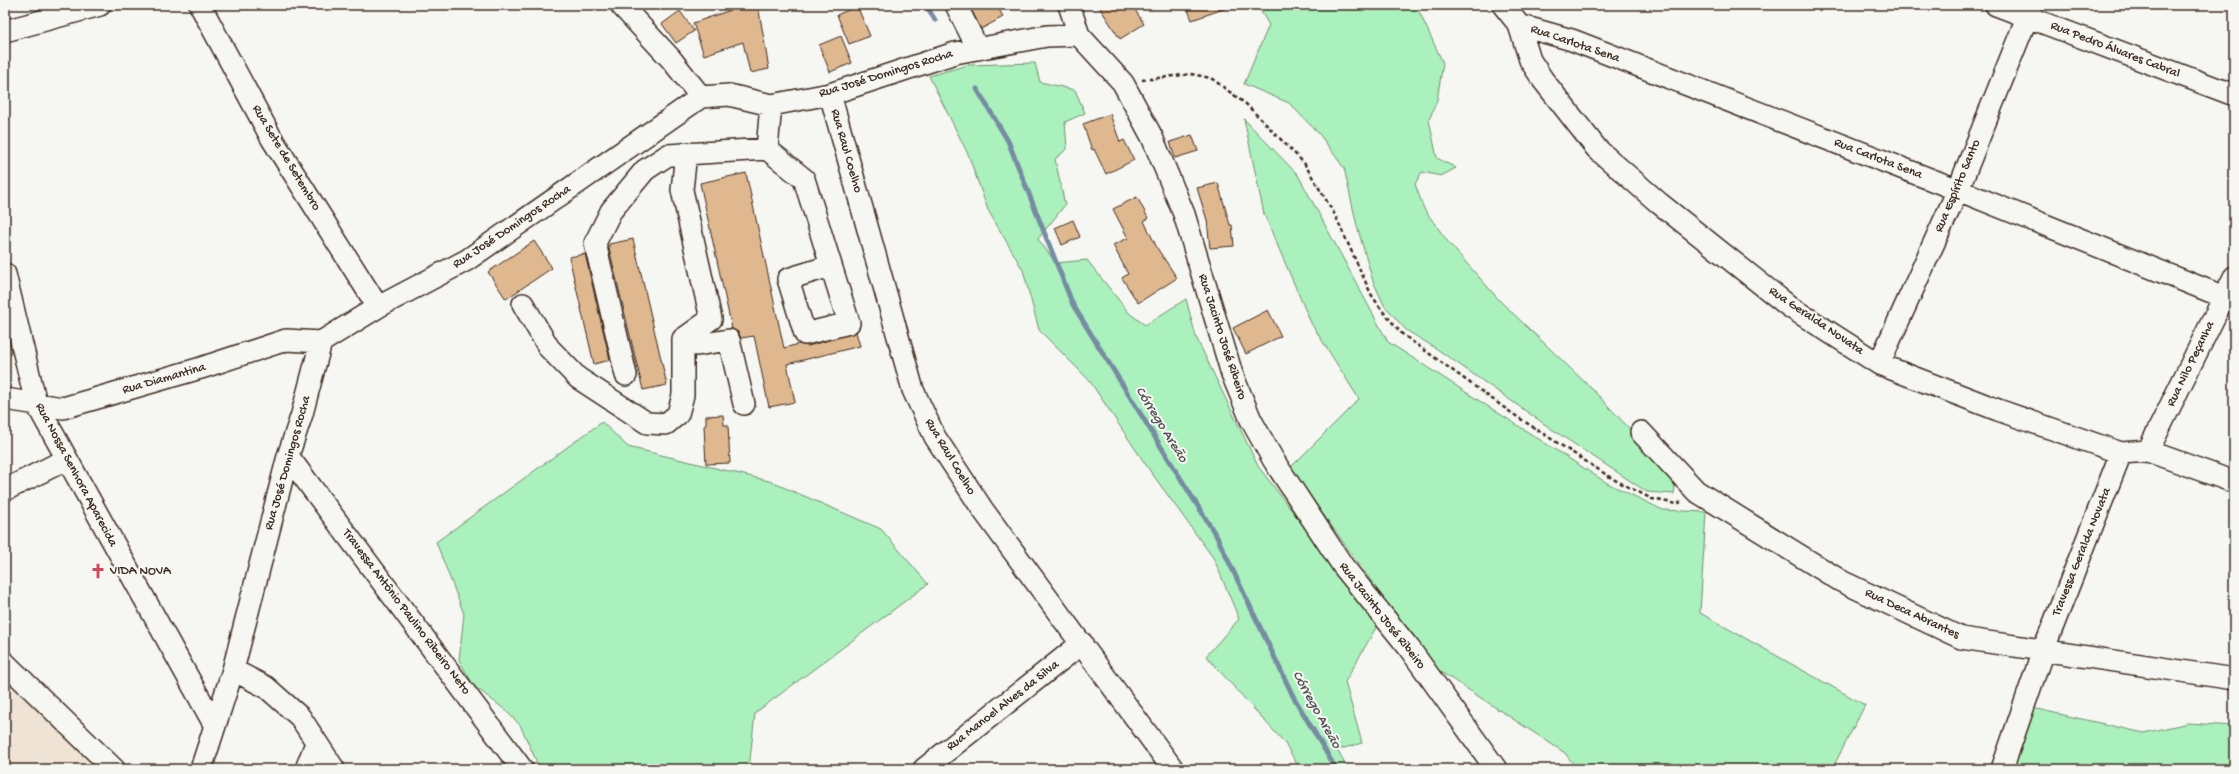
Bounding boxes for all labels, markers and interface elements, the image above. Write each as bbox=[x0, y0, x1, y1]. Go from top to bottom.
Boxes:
street label: Rua Pedro Álvares Cabral bbox=[2048, 17, 2182, 82]
street label: Rua Carlota Sena bbox=[1528, 22, 1622, 67]
street label: Rua José Domingos Rocha bbox=[817, 46, 955, 101]
street label: Rua Sete de Setembro bbox=[248, 102, 324, 214]
street label: Rua Raul Coelho bbox=[827, 107, 865, 195]
street label: Rua Carlota Sena bbox=[1832, 135, 1925, 183]
street label: Rua Espírito Santo bbox=[1932, 137, 1984, 235]
street label: Rua José Domingos Rocha bbox=[450, 181, 574, 272]
street label: Rua Jacinto José Ribeiro bbox=[1195, 272, 1250, 402]
street label: Rua Geralda Novata bbox=[1766, 284, 1867, 359]
street label: Rua Nilo Peçanha bbox=[2164, 318, 2218, 409]
street label: Rua Diamantina bbox=[121, 360, 208, 398]
water label: Córrego Areão bbox=[1131, 384, 1191, 467]
street label: Rua José Domingos Rocha bbox=[262, 393, 315, 532]
street label: Rua Nossa Senhora Aparecida bbox=[32, 401, 121, 550]
street label: Rua Raul Coelho bbox=[921, 416, 979, 498]
street label: Travessa Geralda Novata bbox=[2049, 485, 2115, 619]
street label: Travessa Antônio Paulino Ribeiro Neto bbox=[338, 525, 473, 698]
street label: Rua Jacinto José Ribeiro bbox=[1336, 560, 1429, 673]
church icon: VIDA NOVA bbox=[89, 562, 107, 580]
place label: VIDA NOVA bbox=[109, 564, 172, 579]
street label: Rua Deca Abrantes bbox=[1862, 586, 1963, 643]
street label: Rua Manoel Alves da Silva bbox=[944, 657, 1063, 755]
water label: Córrego Areão bbox=[1288, 668, 1345, 752]

